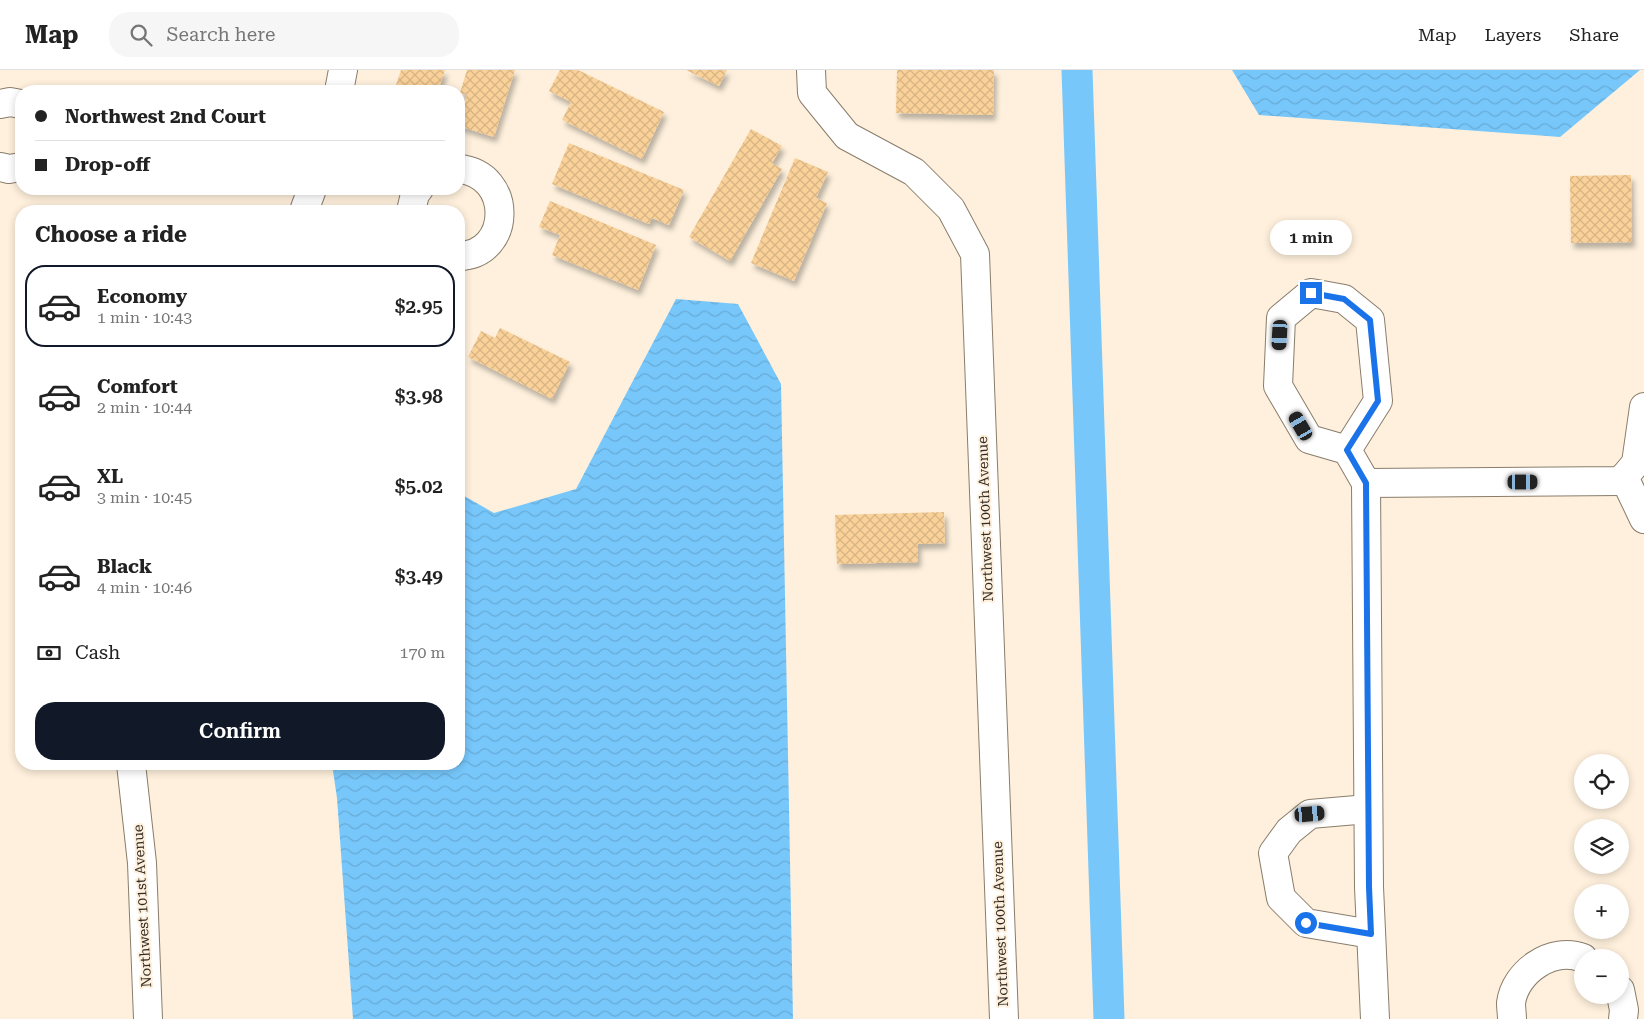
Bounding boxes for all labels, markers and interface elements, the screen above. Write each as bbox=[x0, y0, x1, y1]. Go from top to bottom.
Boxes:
search box bbox=[109, 12, 459, 57]
text: Map bbox=[25, 21, 79, 49]
icon: search bbox=[127, 21, 155, 49]
text: Search here bbox=[167, 23, 275, 46]
text: Map bbox=[1418, 24, 1457, 45]
text: Layers bbox=[1485, 24, 1541, 45]
text: Share bbox=[1569, 24, 1619, 45]
text: Northwest 2nd Court bbox=[65, 105, 266, 128]
text: Drop-off bbox=[65, 153, 150, 176]
callout: 1 min bbox=[1270, 220, 1352, 256]
text: Choose a ride bbox=[35, 222, 187, 247]
text: 1 min bbox=[1289, 228, 1333, 247]
route end bbox=[1300, 282, 1322, 304]
icon: car bbox=[37, 284, 82, 329]
text: Economy bbox=[97, 285, 187, 308]
text: $2.95 bbox=[395, 295, 443, 318]
text: 1 min · 10:43 bbox=[97, 308, 192, 327]
car bbox=[1271, 320, 1288, 350]
icon: car bbox=[37, 374, 82, 419]
text: Comfort bbox=[97, 375, 178, 398]
text: $3.98 bbox=[395, 385, 443, 408]
text: 2 min · 10:44 bbox=[97, 398, 192, 417]
car bbox=[1287, 409, 1314, 443]
street label: Northwest 100th Avenue bbox=[974, 436, 996, 602]
icon: car bbox=[37, 464, 82, 509]
text: XL bbox=[97, 465, 123, 488]
text: $5.02 bbox=[395, 475, 443, 498]
car bbox=[1508, 475, 1538, 490]
text: 3 min · 10:45 bbox=[97, 488, 192, 507]
icon: car bbox=[37, 554, 82, 599]
text: Black bbox=[97, 555, 152, 578]
text: $3.49 bbox=[395, 565, 443, 588]
text: 4 min · 10:46 bbox=[97, 578, 192, 597]
icon: cash bbox=[35, 639, 63, 667]
text: Cash bbox=[75, 641, 120, 664]
text: 170 m bbox=[399, 643, 445, 662]
button: Confirm bbox=[35, 702, 445, 760]
map controls bbox=[1574, 754, 1629, 1004]
button: locate bbox=[1574, 754, 1629, 809]
car bbox=[1294, 805, 1325, 823]
button: layers bbox=[1574, 819, 1629, 874]
street label: Northwest 101st Avenue bbox=[130, 824, 154, 988]
street label: Northwest 100th Avenue bbox=[989, 841, 1011, 1007]
button: + bbox=[1574, 884, 1629, 939]
route start bbox=[1295, 912, 1317, 934]
button: − bbox=[1574, 949, 1629, 1004]

